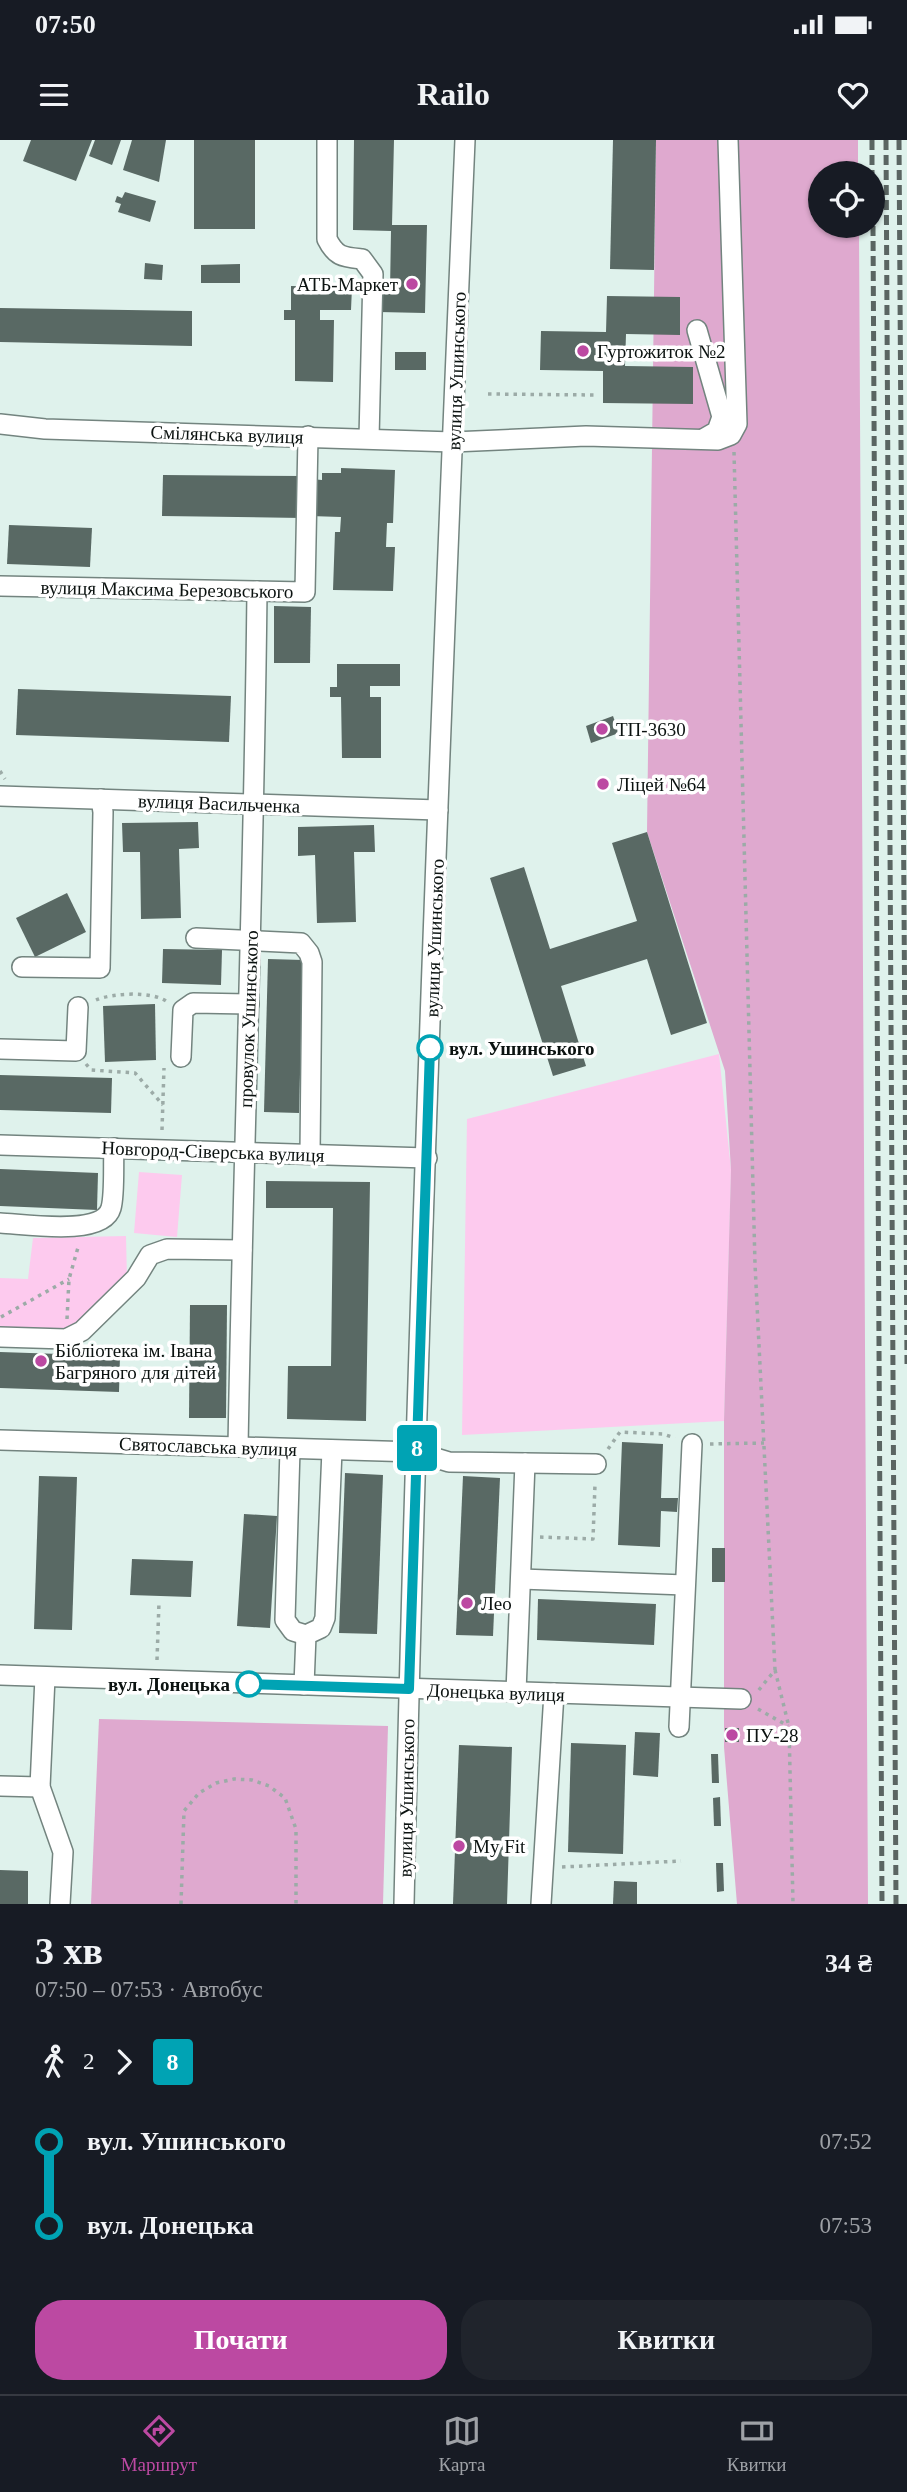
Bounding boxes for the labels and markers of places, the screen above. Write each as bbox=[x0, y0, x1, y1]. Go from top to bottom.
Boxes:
place label: АТБ-Маркет bbox=[297, 274, 399, 295]
marker: АТБ-Маркет bbox=[404, 276, 420, 292]
place label: Гуртожиток №2 bbox=[597, 341, 726, 362]
marker: Гуртожиток №2 bbox=[575, 343, 591, 359]
place label: ТП-3630 bbox=[616, 719, 686, 740]
marker: ТП-3630 bbox=[594, 721, 610, 737]
place label: Ліцей №64 bbox=[617, 774, 706, 795]
marker: Ліцей №64 bbox=[595, 776, 611, 792]
marker: вул. Ушинського bbox=[417, 1035, 443, 1061]
place label: вул. Ушинського bbox=[449, 1038, 594, 1059]
place label: Бібліотека ім. Івана Багряного для дітей bbox=[55, 1340, 216, 1383]
marker: Бібліотека ім. Івана Багряного для дітей bbox=[33, 1353, 49, 1369]
place label: Лео bbox=[481, 1593, 512, 1614]
marker: Лео bbox=[459, 1595, 475, 1611]
marker: вул. Донецька bbox=[236, 1671, 262, 1697]
place label: вул. Донецька bbox=[108, 1674, 230, 1695]
place label: ПУ-28 bbox=[746, 1725, 799, 1746]
marker: ПУ-28 bbox=[724, 1727, 740, 1743]
place label: My Fit bbox=[473, 1836, 526, 1857]
marker: My Fit bbox=[451, 1838, 467, 1854]

